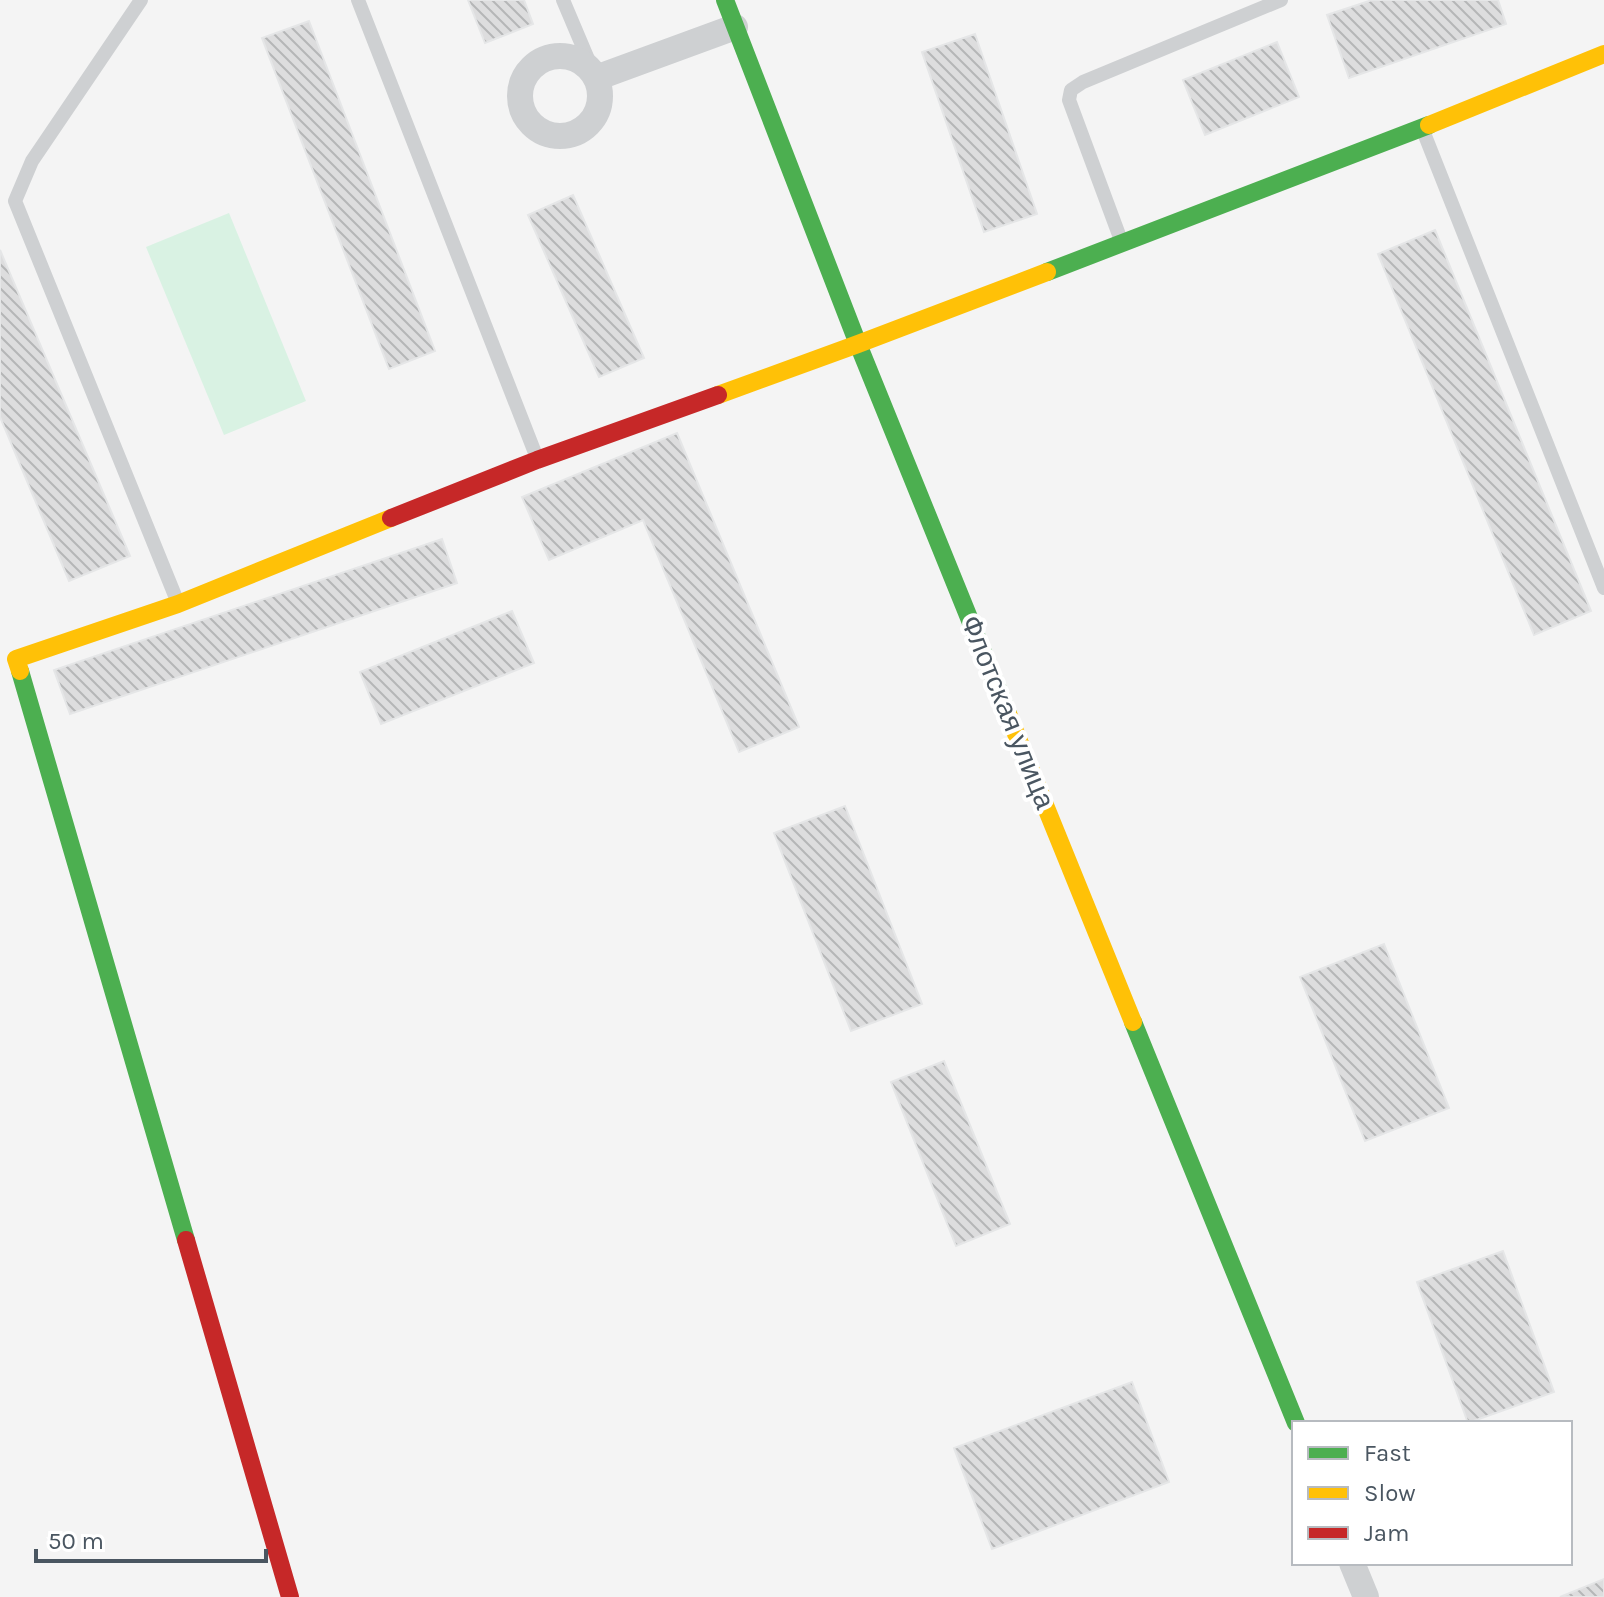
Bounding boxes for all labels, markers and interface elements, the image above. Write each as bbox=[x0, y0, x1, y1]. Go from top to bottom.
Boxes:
street label: Флотская улица bbox=[954, 610, 1062, 814]
legend bbox=[1292, 1421, 1572, 1565]
text: Fast bbox=[1364, 1439, 1411, 1467]
text: Slow bbox=[1364, 1479, 1416, 1507]
scale bar bbox=[36, 1513, 266, 1563]
text: Jam bbox=[1364, 1519, 1409, 1547]
text: 50 m bbox=[48, 1527, 104, 1555]

